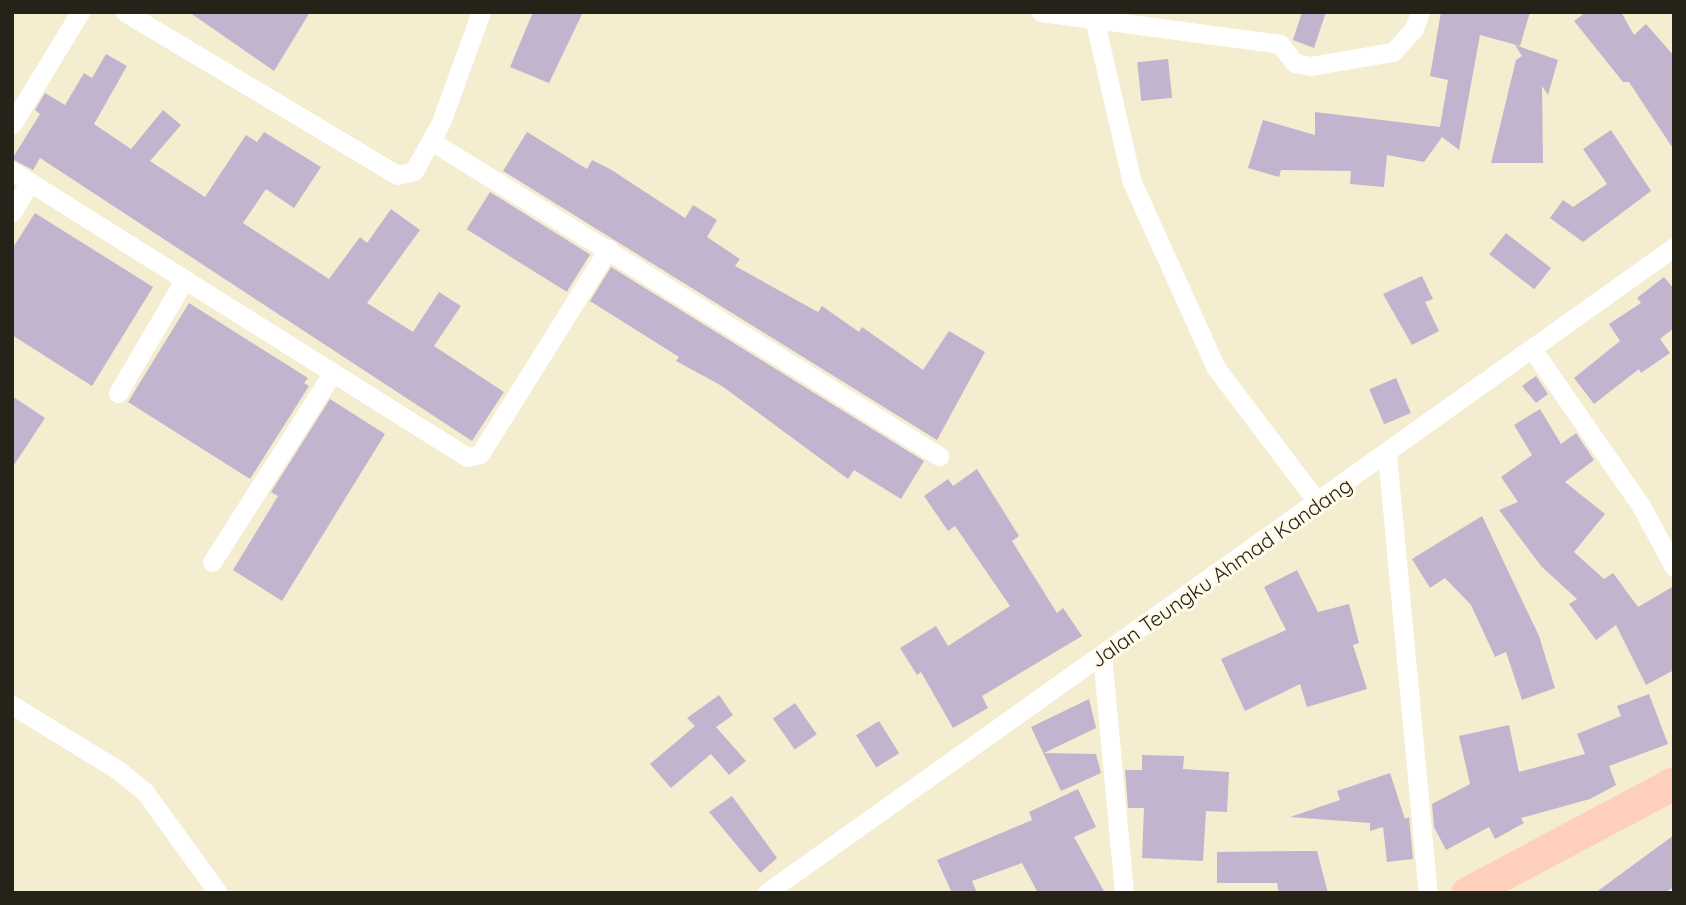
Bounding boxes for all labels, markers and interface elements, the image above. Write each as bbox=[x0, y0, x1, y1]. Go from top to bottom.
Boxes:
street label: Jalan Teungku Ahmad Kandang bbox=[1085, 472, 1357, 672]

